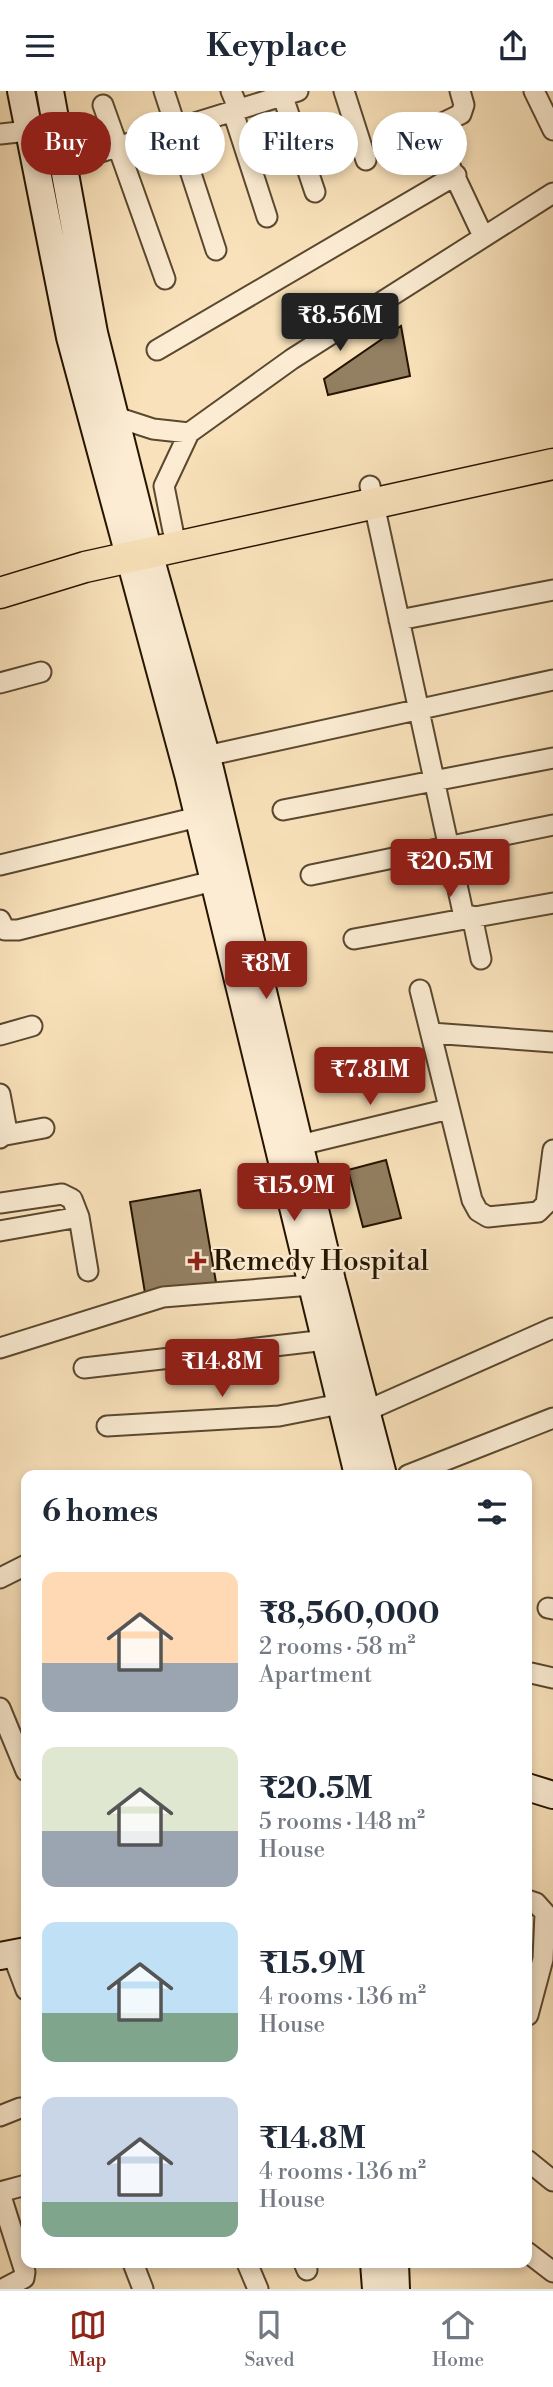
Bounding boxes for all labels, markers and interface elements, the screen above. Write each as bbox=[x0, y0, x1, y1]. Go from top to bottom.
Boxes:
text: Keyplace bbox=[206, 26, 347, 66]
icon: menu bbox=[21, 27, 59, 65]
icon: share bbox=[494, 27, 532, 65]
chip: Buy bbox=[21, 112, 111, 175]
chip: Rent bbox=[125, 112, 225, 175]
chip: Filters bbox=[239, 112, 358, 175]
chip: New bbox=[372, 112, 467, 175]
pin: ₹8.56M bbox=[283, 293, 397, 353]
text: ₹8.56M bbox=[298, 302, 382, 330]
pin: ₹20.5M bbox=[393, 839, 507, 899]
text: ₹20.5M bbox=[407, 848, 493, 876]
pin: ₹8M bbox=[232, 941, 300, 1001]
text: ₹8M bbox=[241, 950, 291, 978]
pin: ₹7.81M bbox=[313, 1047, 427, 1107]
text: ₹7.81M bbox=[330, 1056, 410, 1084]
pin: ₹15.9M bbox=[237, 1163, 351, 1223]
text: ₹15.9M bbox=[253, 1172, 335, 1200]
place label: Remedy Hospital bbox=[213, 1244, 429, 1279]
marker: Remedy Hospital bbox=[187, 1251, 207, 1271]
pin: ₹14.8M bbox=[165, 1339, 279, 1399]
text: ₹14.8M bbox=[181, 1348, 263, 1376]
text: 6 homes bbox=[42, 1493, 158, 1531]
icon: filters bbox=[473, 1493, 511, 1531]
text: ₹8,560,000 bbox=[259, 1595, 439, 1633]
icon: home bbox=[98, 1600, 182, 1684]
text: 2 rooms · 58 m² bbox=[259, 1633, 416, 1661]
text: Apartment bbox=[259, 1661, 372, 1689]
text: ₹20.5M bbox=[259, 1770, 372, 1808]
icon: home bbox=[98, 1775, 182, 1859]
text: 5 rooms · 148 m² bbox=[259, 1808, 425, 1836]
text: House bbox=[259, 1836, 325, 1864]
text: ₹15.9M bbox=[259, 1945, 365, 1983]
icon: home bbox=[98, 1950, 182, 2034]
text: 4 rooms · 136 m² bbox=[259, 1983, 426, 2011]
text: House bbox=[259, 2011, 325, 2039]
text: ₹14.8M bbox=[259, 2120, 365, 2158]
icon: home bbox=[98, 2125, 182, 2209]
text: 4 rooms · 136 m² bbox=[259, 2158, 426, 2186]
text: House bbox=[259, 2186, 325, 2214]
tab: Map bbox=[69, 2306, 107, 2372]
tab: Saved bbox=[244, 2306, 294, 2372]
tab: Home bbox=[432, 2306, 484, 2372]

